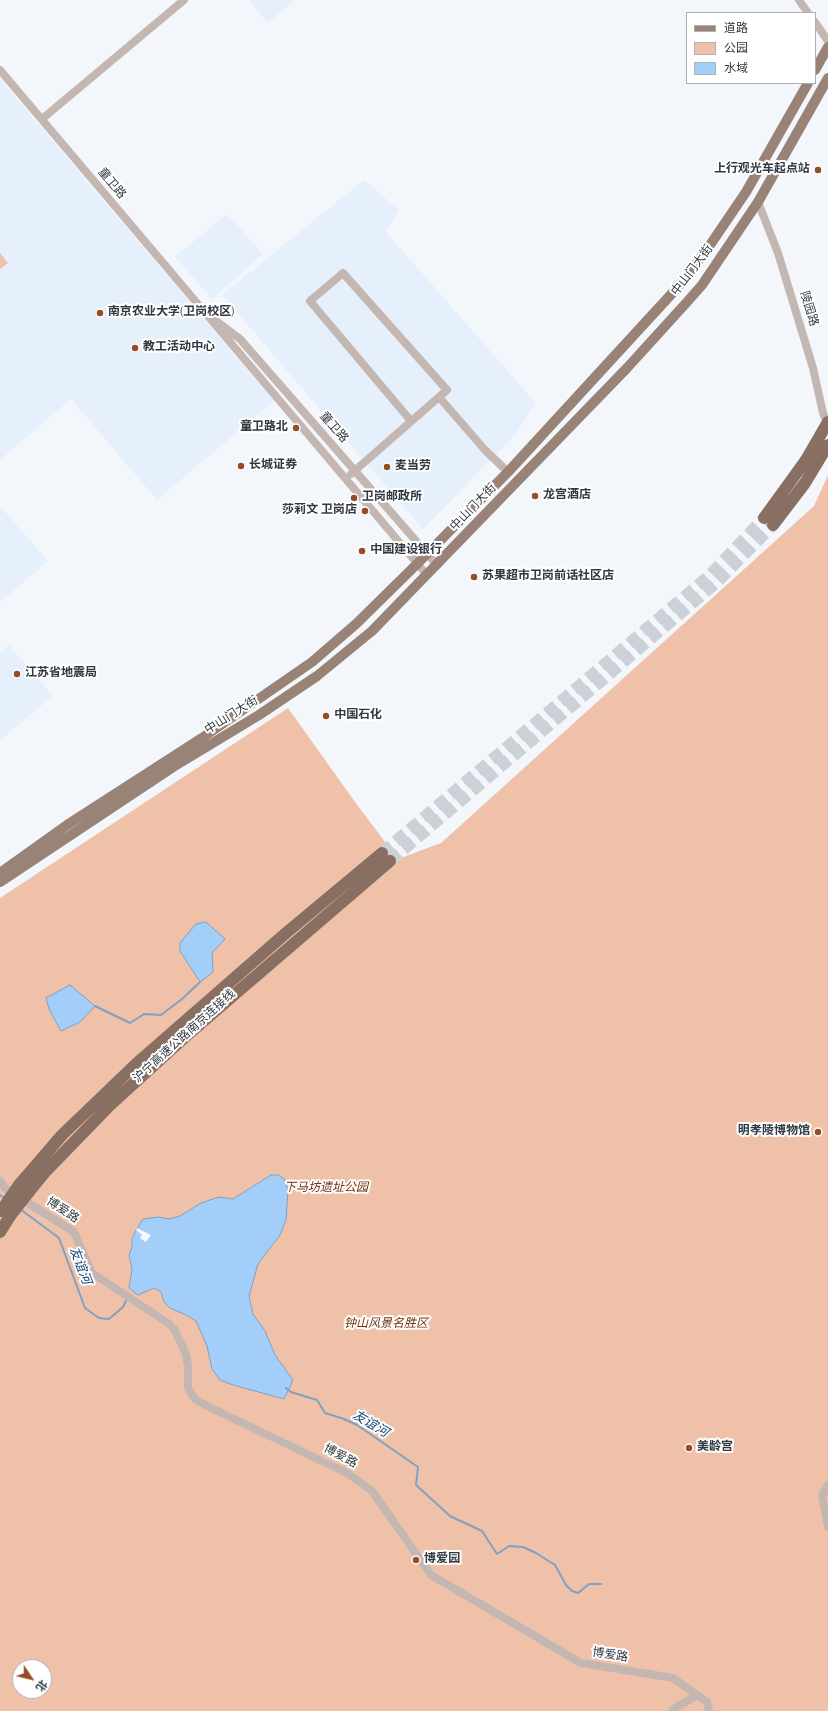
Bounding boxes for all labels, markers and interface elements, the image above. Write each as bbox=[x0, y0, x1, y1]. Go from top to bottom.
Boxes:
legend bbox=[686, 12, 816, 84]
text: 道路 bbox=[724, 19, 748, 38]
text: 公园 bbox=[724, 39, 748, 58]
text: 水域 bbox=[724, 59, 748, 78]
place label: 上行观光车起点站 bbox=[714, 163, 810, 177]
marker: 上行观光车起点站 bbox=[813, 165, 823, 175]
street label: 童卫路 bbox=[94, 166, 128, 202]
street label: 中山门大街 bbox=[669, 243, 717, 299]
street label: 陵园路 bbox=[796, 290, 820, 328]
place label: 南京农业大学(卫岗校区) bbox=[108, 306, 234, 320]
marker: 南京农业大学(卫岗校区) bbox=[95, 308, 105, 318]
place label: 教工活动中心 bbox=[143, 341, 215, 355]
marker: 教工活动中心 bbox=[130, 343, 140, 353]
street label: 童卫路 bbox=[316, 410, 350, 446]
place label: 童卫路北 bbox=[240, 421, 288, 435]
marker: 童卫路北 bbox=[291, 423, 301, 433]
place label: 长城证券 bbox=[249, 459, 297, 473]
place label: 麦当劳 bbox=[395, 460, 431, 474]
marker: 长城证券 bbox=[236, 461, 246, 471]
marker: 麦当劳 bbox=[382, 462, 392, 472]
street label: 中山门大街 bbox=[448, 481, 500, 535]
place label: 龙宫酒店 bbox=[543, 489, 591, 503]
place label: 卫岗邮政所 bbox=[362, 491, 422, 505]
marker: 龙宫酒店 bbox=[530, 491, 540, 501]
marker: 卫岗邮政所 bbox=[349, 493, 359, 503]
place label: 莎莉文 卫岗店 bbox=[282, 504, 357, 518]
marker: 莎莉文 卫岗店 bbox=[360, 506, 370, 516]
place label: 中国建设银行 bbox=[370, 544, 442, 558]
marker: 中国建设银行 bbox=[357, 546, 367, 556]
place label: 苏果超市卫岗前话社区店 bbox=[482, 570, 614, 584]
marker: 苏果超市卫岗前话社区店 bbox=[469, 572, 479, 582]
place label: 江苏省地震局 bbox=[25, 667, 97, 681]
marker: 江苏省地震局 bbox=[12, 669, 22, 679]
street label: 中山门大街 bbox=[203, 694, 261, 738]
place label: 中国石化 bbox=[334, 709, 382, 723]
marker: 中国石化 bbox=[321, 711, 331, 721]
street label: 沪宁高速公路南京连接线 bbox=[131, 987, 239, 1087]
place label: 明孝陵博物馆 bbox=[738, 1125, 810, 1139]
marker: 明孝陵博物馆 bbox=[813, 1127, 823, 1137]
park label: 下马坊遗址公园 bbox=[284, 1182, 368, 1196]
street label: 博爱路 bbox=[43, 1195, 81, 1227]
water label: 友谊河 bbox=[65, 1245, 93, 1287]
park label: 钟山风景名胜区 bbox=[344, 1318, 428, 1332]
water label: 友谊河 bbox=[349, 1408, 391, 1442]
place label: 美龄宫 bbox=[697, 1441, 733, 1455]
street label: 博爱路 bbox=[321, 1442, 359, 1472]
marker: 美龄宫 bbox=[684, 1443, 694, 1453]
place label: 博爱园 bbox=[424, 1553, 460, 1567]
marker: 博爱园 bbox=[411, 1555, 421, 1565]
street label: 博爱路 bbox=[591, 1646, 629, 1666]
north arrow bbox=[12, 1659, 52, 1699]
text: 北 bbox=[31, 1676, 52, 1695]

